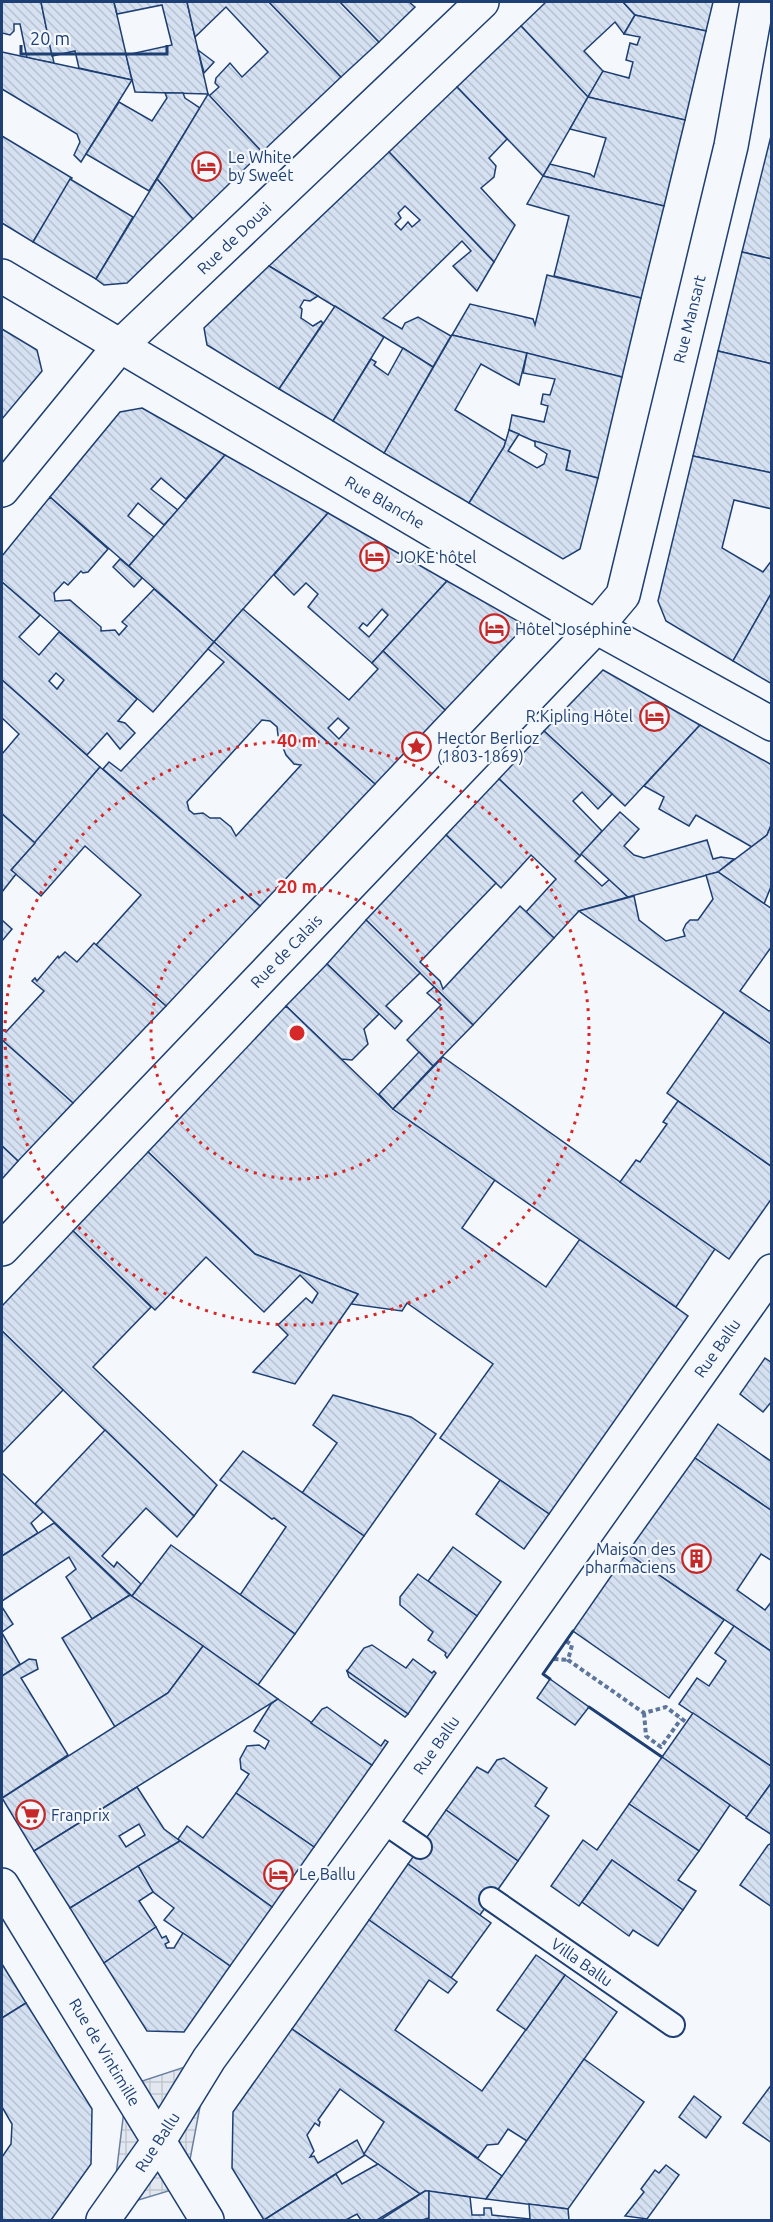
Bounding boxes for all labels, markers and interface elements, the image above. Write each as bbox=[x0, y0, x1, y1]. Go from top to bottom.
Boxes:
scale bar bbox=[21, 18, 166, 56]
text: 20 m bbox=[30, 28, 70, 48]
place label: Le White by Sweet bbox=[228, 148, 294, 184]
hotel icon: Le White by Sweet bbox=[191, 150, 223, 182]
street label: Rue de Douai bbox=[193, 198, 275, 278]
street label: Rue Mansart bbox=[669, 272, 709, 365]
street label: Rue Blanche bbox=[342, 472, 428, 532]
hotel icon: JOKE hôtel bbox=[359, 541, 391, 573]
place label: JOKE hôtel bbox=[396, 548, 476, 566]
hotel icon: Hôtel Joséphine bbox=[478, 613, 510, 645]
place label: Hôtel Joséphine bbox=[515, 620, 632, 638]
hotel icon: R.Kipling Hôtel bbox=[638, 700, 670, 732]
place label: R.Kipling Hôtel bbox=[526, 707, 633, 725]
place label: Hector Berlioz (1803-1869) bbox=[437, 729, 539, 766]
text: 40 m bbox=[277, 730, 317, 750]
place icon: Hector Berlioz (1803-1869) bbox=[400, 731, 432, 763]
text: 20 m bbox=[277, 876, 317, 896]
street label: Rue de Calais bbox=[247, 911, 325, 991]
centre of rings bbox=[287, 1023, 307, 1043]
street label: Rue Ballu bbox=[690, 1315, 744, 1381]
place label: Maison des pharmaciens bbox=[585, 1540, 676, 1576]
building icon: Maison des pharmaciens bbox=[681, 1542, 713, 1574]
street label: Rue Ballu bbox=[409, 1712, 463, 1778]
supermarket icon: Franprix bbox=[14, 1799, 46, 1831]
place label: Franprix bbox=[51, 1806, 110, 1824]
hotel icon: Le Ballu bbox=[262, 1858, 294, 1890]
place label: Le Ballu bbox=[299, 1865, 356, 1883]
street label: Villa Ballu bbox=[548, 1934, 616, 1990]
street label: Rue de Vintimille bbox=[66, 1995, 144, 2109]
street label: Rue Ballu bbox=[131, 2109, 183, 2175]

